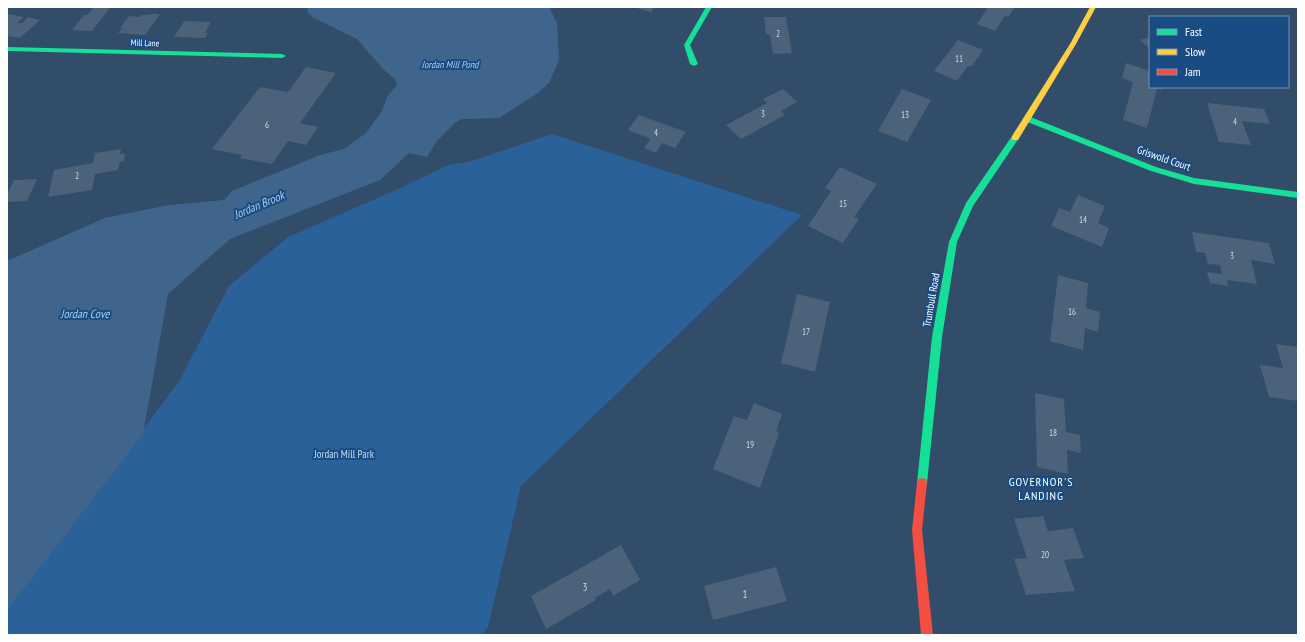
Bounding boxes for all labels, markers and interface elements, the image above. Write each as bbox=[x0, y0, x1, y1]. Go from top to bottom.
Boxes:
legend bbox=[1149, 16, 1289, 88]
text: Fast bbox=[1185, 24, 1203, 39]
house number: 2 bbox=[776, 28, 780, 39]
street label: Mill Lane bbox=[130, 37, 160, 49]
text: Slow bbox=[1185, 44, 1206, 59]
house number: 11 bbox=[955, 53, 963, 64]
water label: Jordan Mill Pond bbox=[421, 58, 480, 71]
text: Jam bbox=[1184, 64, 1201, 79]
house number: 3 bbox=[761, 108, 765, 119]
house number: 13 bbox=[901, 109, 909, 120]
house number: 4 bbox=[1233, 116, 1237, 127]
house number: 6 bbox=[265, 119, 269, 130]
house number: 4 bbox=[654, 127, 658, 138]
street label: Griswold Court bbox=[1135, 142, 1193, 174]
house number: 2 bbox=[75, 170, 79, 181]
water label: Jordan Brook bbox=[230, 187, 287, 222]
house number: 15 bbox=[839, 198, 847, 209]
house number: 14 bbox=[1079, 214, 1087, 225]
house number: 3 bbox=[1230, 250, 1234, 261]
street label: Trumbull Road bbox=[919, 272, 943, 328]
water label: Jordan Cove bbox=[59, 306, 111, 321]
house number: 16 bbox=[1068, 306, 1076, 317]
house number: 17 bbox=[802, 326, 810, 337]
house number: 18 bbox=[1049, 427, 1057, 438]
house number: 19 bbox=[746, 439, 754, 450]
park label: Jordan Mill Park bbox=[313, 447, 375, 461]
district label: GOVERNOR'S LANDING bbox=[1009, 474, 1073, 503]
house number: 20 bbox=[1041, 549, 1049, 560]
house number: 3 bbox=[583, 580, 588, 594]
house number: 1 bbox=[743, 587, 748, 601]

